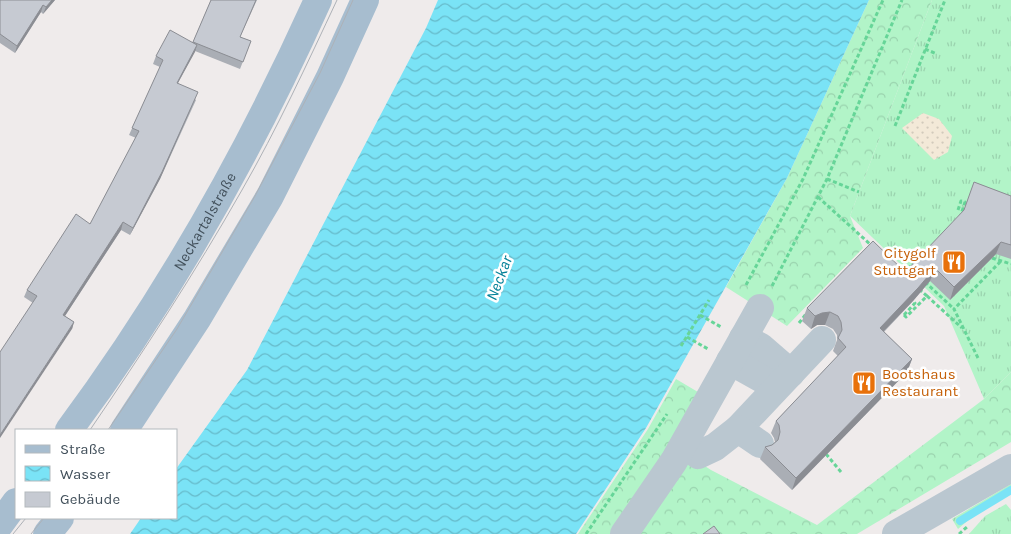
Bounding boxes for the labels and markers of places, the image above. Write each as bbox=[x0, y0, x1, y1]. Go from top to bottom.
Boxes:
place label: Citygolf Stuttgart bbox=[873, 244, 937, 279]
restaurant icon: Citygolf Stuttgart bbox=[941, 249, 967, 275]
place label: Bootshaus Restaurant bbox=[882, 365, 958, 400]
restaurant icon: Bootshaus Restaurant bbox=[851, 370, 877, 396]

